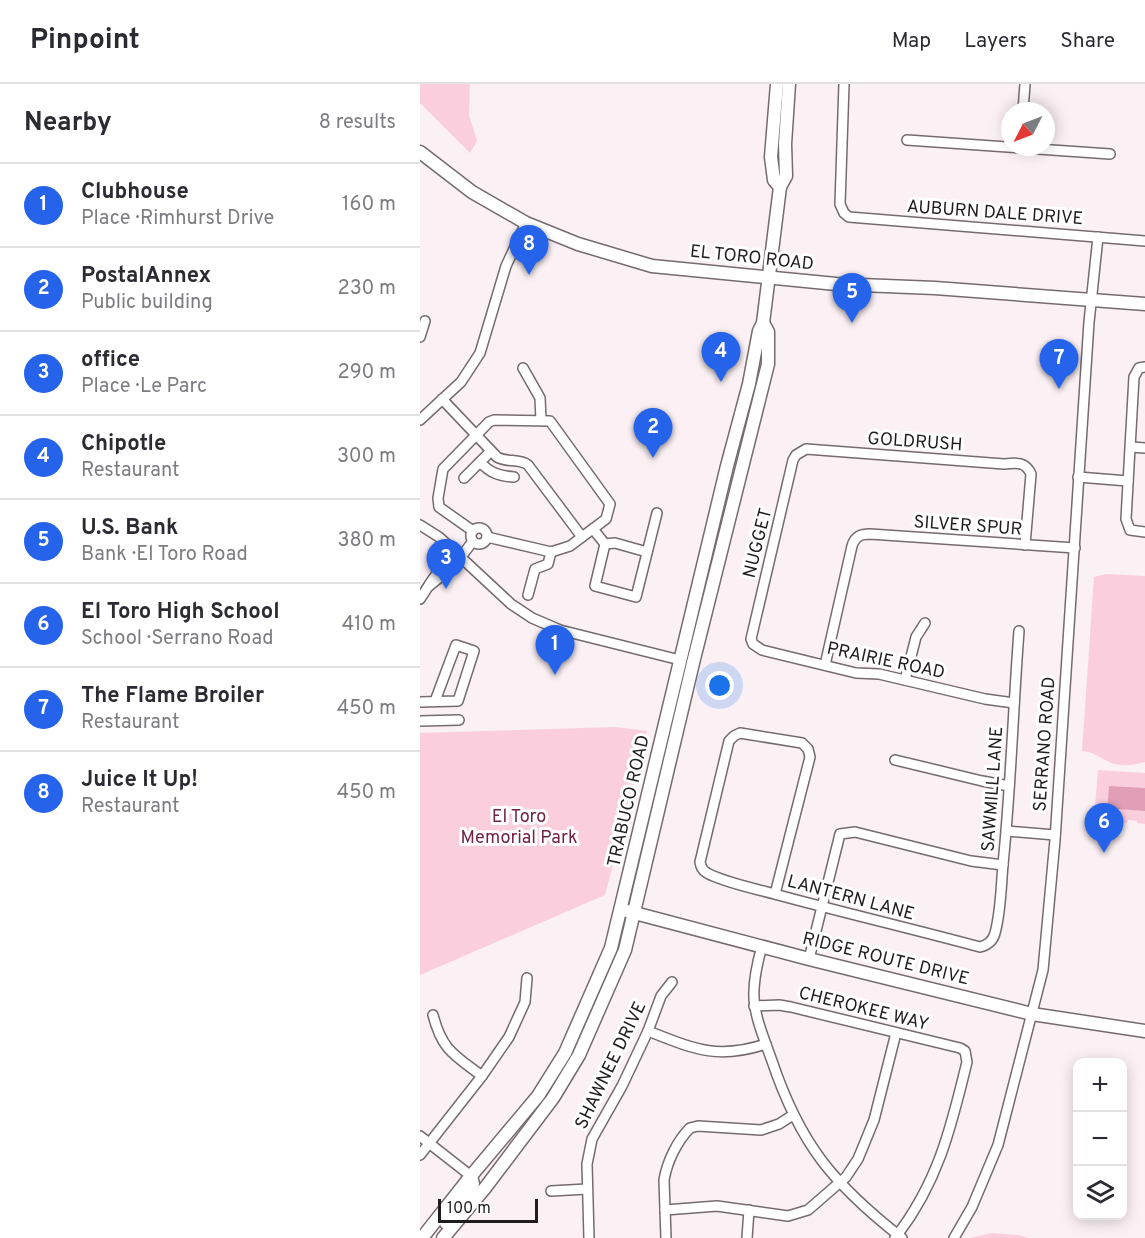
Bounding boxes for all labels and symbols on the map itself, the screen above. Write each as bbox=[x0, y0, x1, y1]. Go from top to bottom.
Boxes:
north arrow bbox=[1001, 102, 1055, 156]
street label: AUBURN DALE DRIVE bbox=[906, 196, 1084, 231]
pin: 8 bbox=[510, 226, 548, 275]
street label: EL TORO ROAD bbox=[689, 241, 815, 276]
pin: 5 bbox=[832, 274, 872, 323]
pin: 4 bbox=[702, 332, 740, 382]
pin: 7 bbox=[1040, 340, 1078, 389]
pin: 2 bbox=[634, 408, 672, 458]
street label: GOLDRUSH bbox=[867, 428, 963, 457]
street label: NUGGET bbox=[739, 506, 778, 581]
street label: SILVER SPUR bbox=[913, 511, 1023, 542]
pin: 3 bbox=[426, 540, 466, 589]
pin: 1 bbox=[536, 626, 574, 675]
street label: PRAIRIE ROAD bbox=[825, 638, 947, 685]
your location bbox=[705, 671, 734, 700]
street label: SERRANO ROAD bbox=[1029, 676, 1062, 812]
street label: SAWMILL LANE bbox=[978, 726, 1009, 853]
street label: TRABUCO ROAD bbox=[603, 733, 656, 870]
pin: 6 bbox=[1084, 804, 1124, 853]
park label: El Toro Memorial Park bbox=[461, 806, 577, 850]
street label: LANTERN LANE bbox=[785, 870, 917, 926]
street label: RIDGE ROUTE DRIVE bbox=[800, 928, 971, 991]
street label: CHEROKEE WAY bbox=[796, 982, 931, 1037]
street label: SHAWNEE DRIVE bbox=[571, 998, 652, 1133]
scale bar bbox=[438, 1196, 538, 1224]

